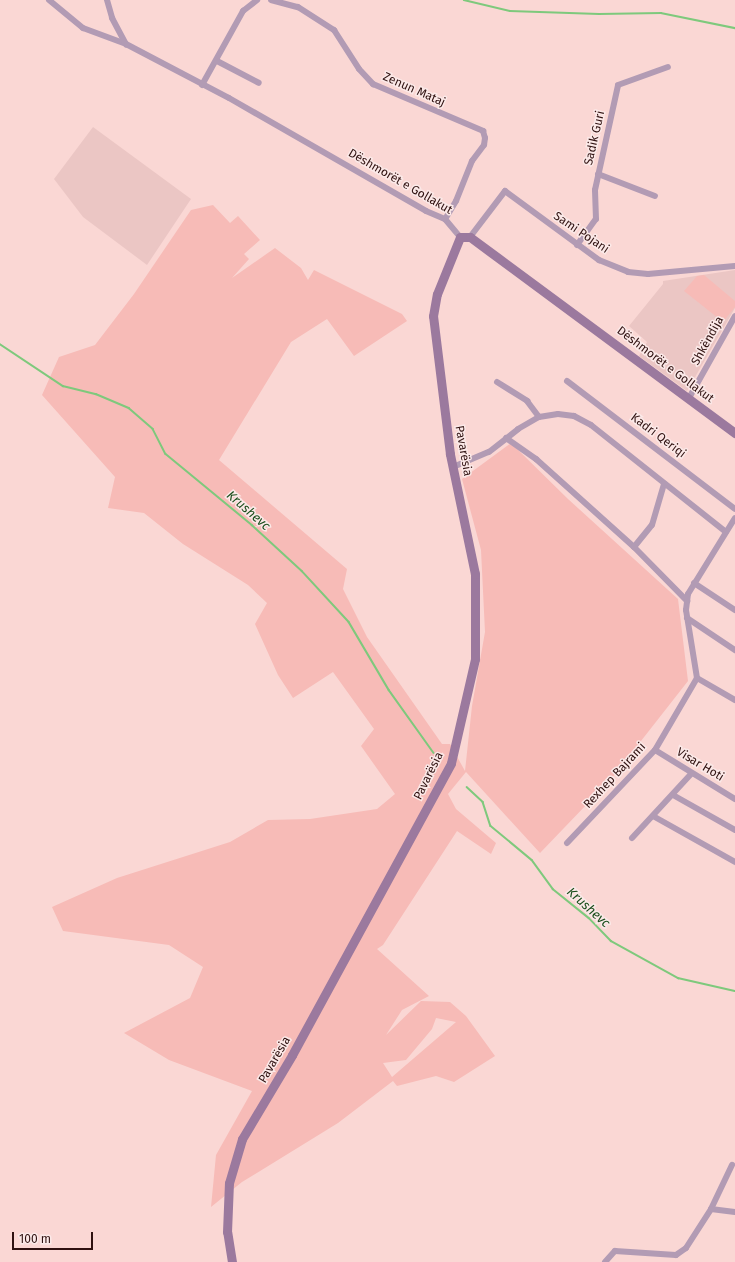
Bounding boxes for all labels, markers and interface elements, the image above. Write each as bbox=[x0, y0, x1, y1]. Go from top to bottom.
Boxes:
street label: Zenun Mataj bbox=[381, 70, 447, 110]
street label: Sadik Guri bbox=[582, 109, 608, 167]
street label: Dëshmorët e Gollakut bbox=[345, 146, 455, 218]
street label: Sami Pojani bbox=[551, 209, 611, 257]
street label: Shkëndija bbox=[689, 314, 727, 368]
street label: Dëshmorët e Gollakut bbox=[614, 324, 716, 406]
street label: Kadri Qeriqi bbox=[628, 411, 688, 461]
street label: Pavarësia bbox=[451, 425, 475, 477]
water label: Krushevc bbox=[223, 488, 273, 534]
street label: Rexhep Bajrami bbox=[581, 740, 649, 812]
street label: Visar Hoti bbox=[674, 745, 726, 785]
street label: Pavarësia bbox=[411, 750, 447, 802]
water label: Krushevc bbox=[563, 885, 613, 931]
street label: Pavarësia bbox=[256, 1034, 294, 1086]
scale bar bbox=[14, 1224, 95, 1250]
text: 100 m bbox=[19, 1232, 51, 1246]

